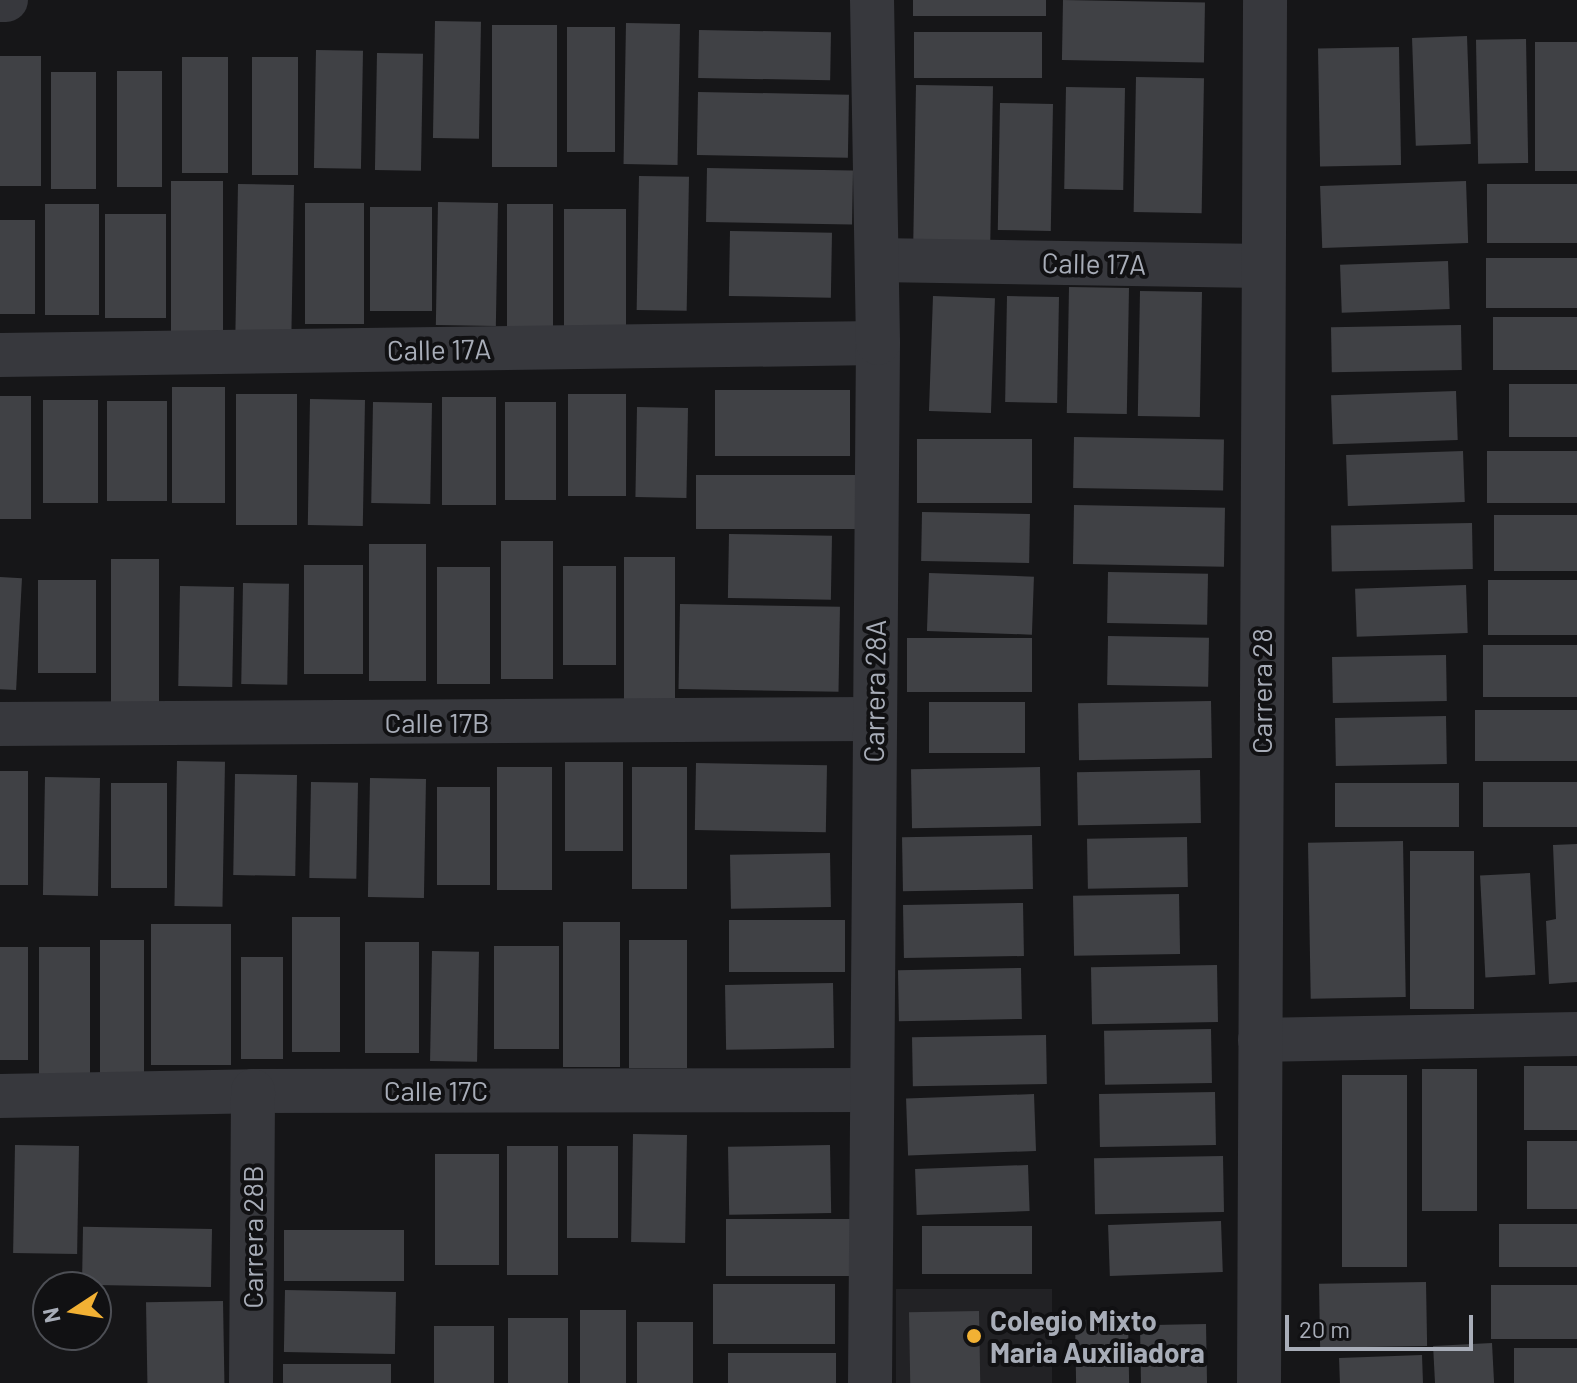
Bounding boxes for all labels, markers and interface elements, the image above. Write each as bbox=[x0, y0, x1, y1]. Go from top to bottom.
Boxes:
street label: Calle 17A bbox=[1041, 245, 1147, 281]
street label: Calle 17A bbox=[386, 331, 492, 367]
street label: Carrera 28A bbox=[856, 619, 892, 763]
street label: Carrera 28 bbox=[1244, 628, 1278, 754]
street label: Calle 17B bbox=[384, 705, 490, 739]
street label: Calle 17C bbox=[384, 1073, 488, 1107]
street label: Carrera 28B bbox=[235, 1165, 269, 1309]
north arrow bbox=[32, 1271, 112, 1351]
scale bar bbox=[1289, 1299, 1477, 1349]
place label: Colegio Mixto Maria Auxiliadora bbox=[990, 1303, 1205, 1369]
text: N bbox=[36, 1306, 65, 1325]
text: 20 m bbox=[1299, 1314, 1350, 1343]
marker: Colegio Mixto Maria Auxiliadora bbox=[965, 1327, 983, 1345]

